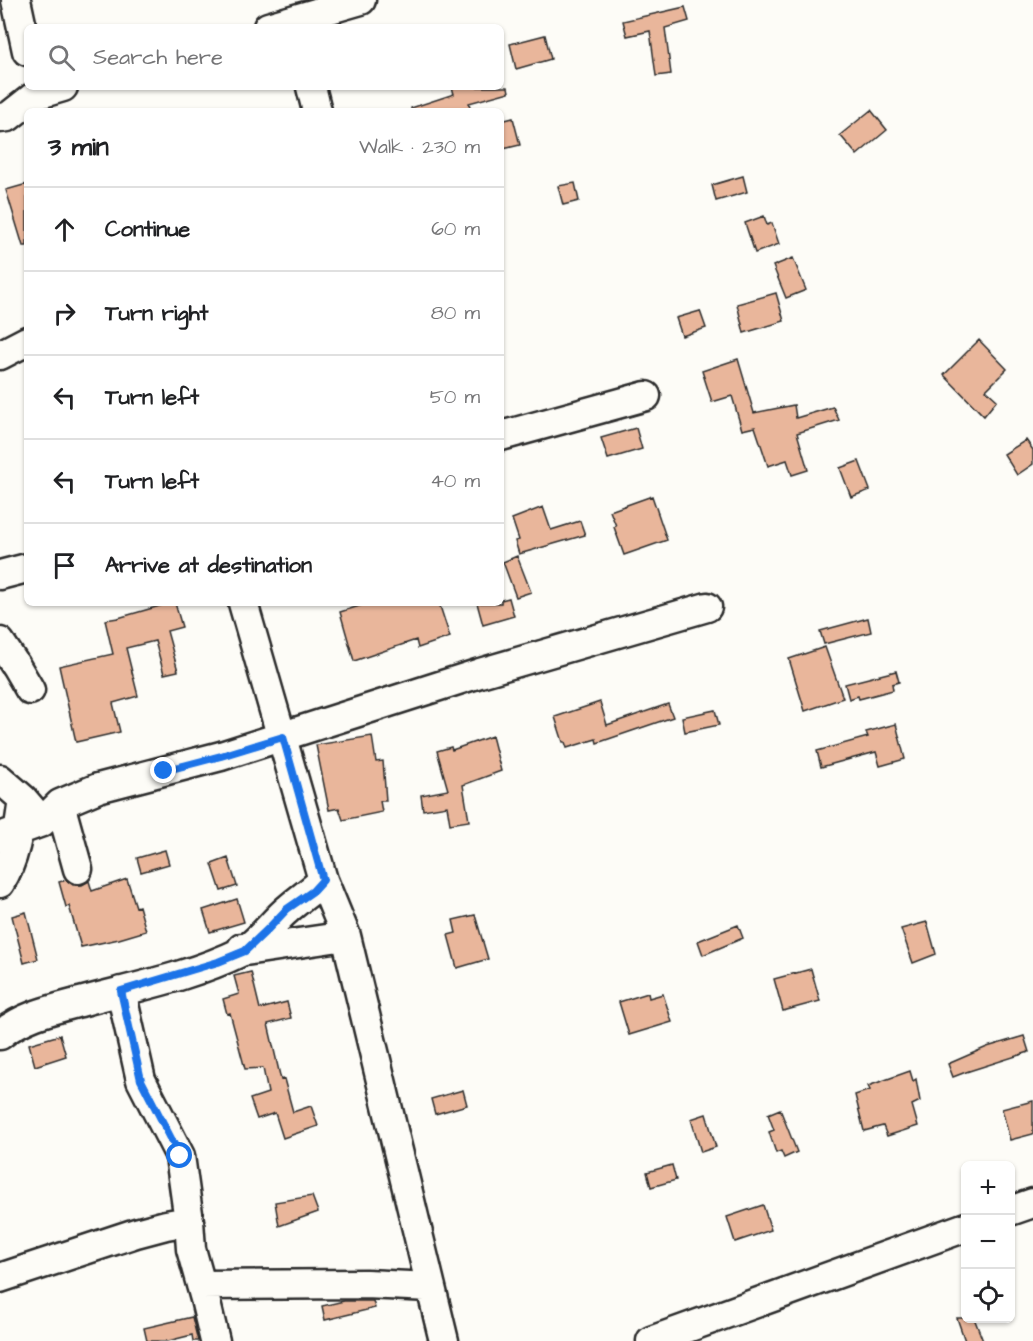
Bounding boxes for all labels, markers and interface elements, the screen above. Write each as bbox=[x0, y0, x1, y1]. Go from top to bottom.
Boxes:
search box bbox=[24, 24, 504, 90]
icon: search bbox=[45, 41, 78, 74]
text: Search here bbox=[93, 42, 223, 73]
text: 3 min bbox=[48, 129, 109, 165]
text: Walk · 230 m bbox=[359, 133, 480, 161]
icon: ahead bbox=[48, 213, 81, 246]
text: Continue bbox=[105, 214, 190, 245]
text: 60 m bbox=[431, 215, 480, 243]
icon: right bbox=[48, 297, 81, 330]
text: Turn right bbox=[105, 298, 208, 329]
text: 80 m bbox=[431, 299, 480, 327]
icon: left bbox=[48, 381, 81, 414]
text: Turn left bbox=[105, 382, 199, 413]
text: 50 m bbox=[430, 383, 480, 411]
icon: left bbox=[48, 465, 81, 498]
text: Turn left bbox=[105, 466, 199, 497]
text: 40 m bbox=[430, 467, 480, 495]
icon: arrive bbox=[48, 549, 81, 582]
text: Arrive at destination bbox=[105, 550, 312, 581]
route end bbox=[150, 757, 176, 783]
route start bbox=[166, 1142, 192, 1168]
map controls bbox=[961, 1161, 1015, 1323]
button: + bbox=[961, 1161, 1015, 1215]
button: − bbox=[961, 1215, 1015, 1269]
button: locate bbox=[961, 1269, 1015, 1323]

